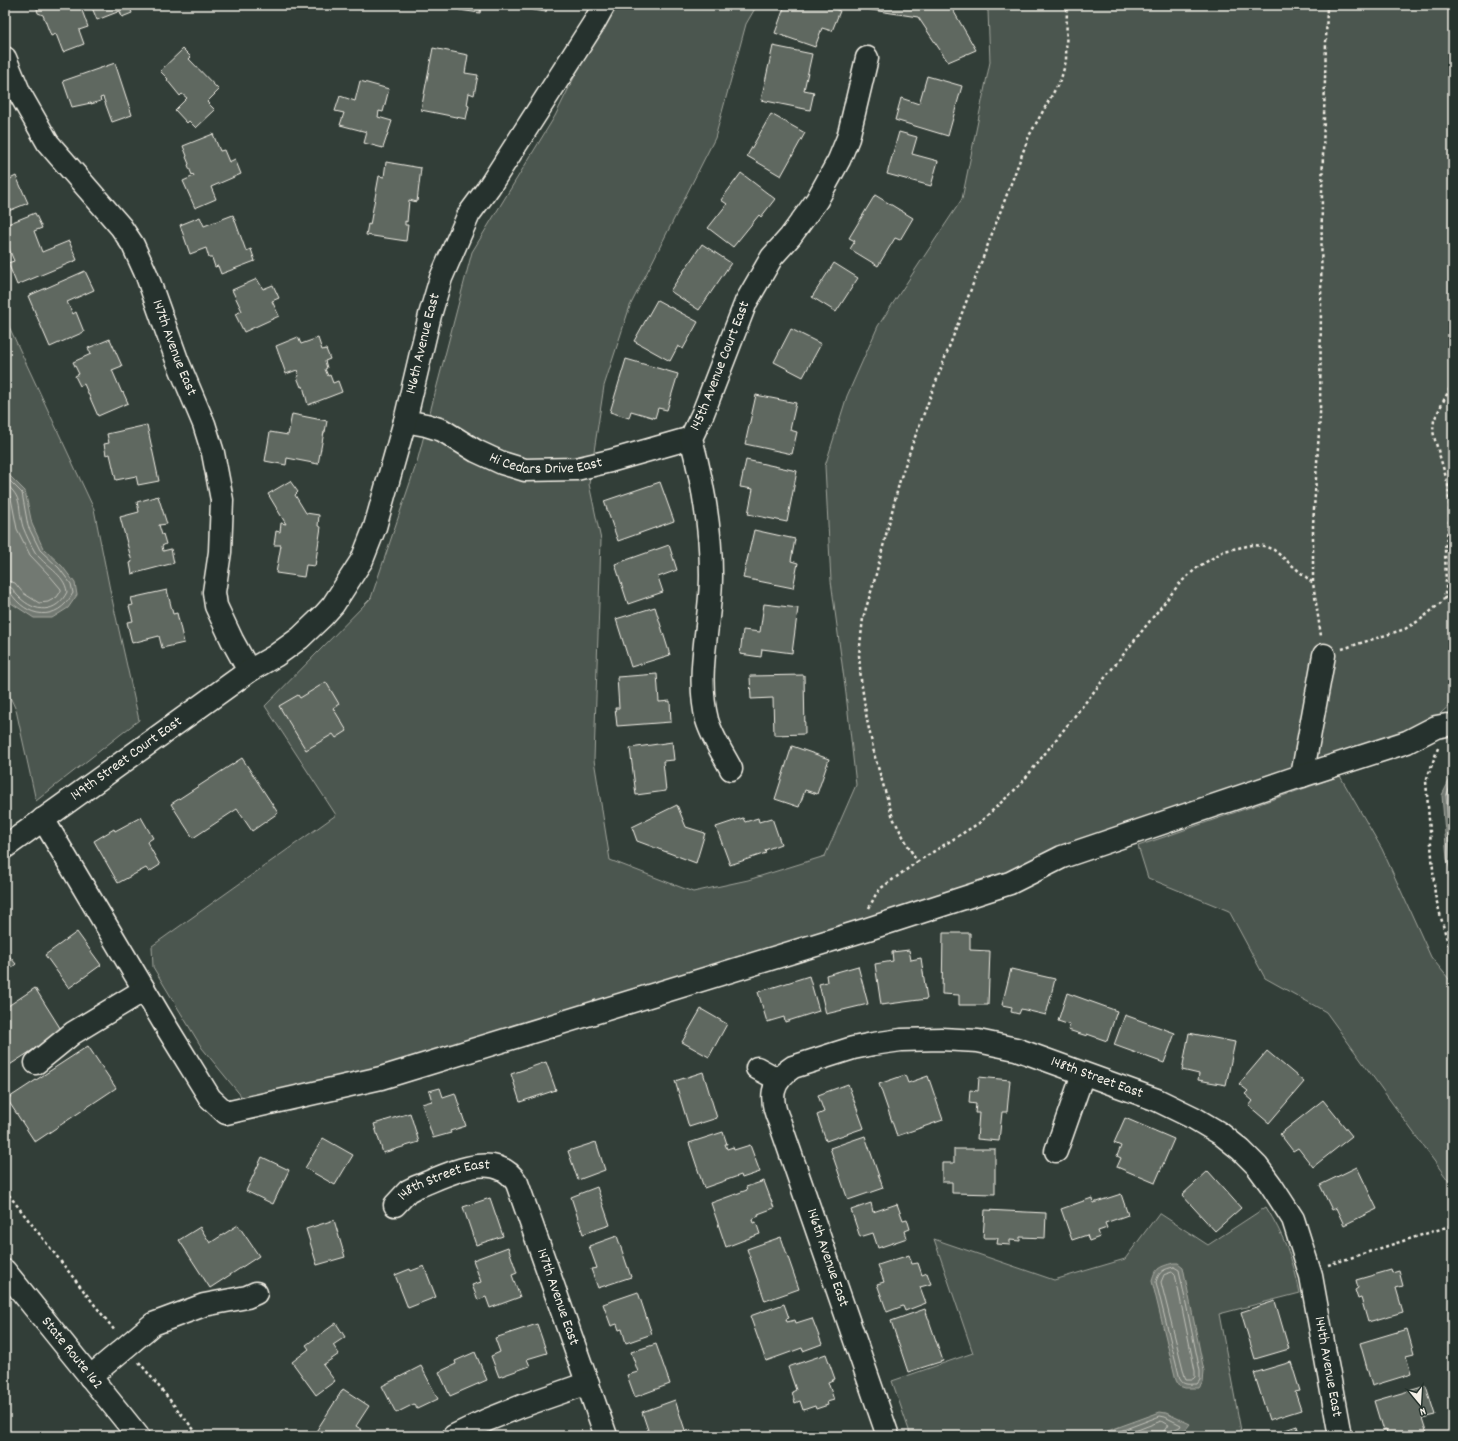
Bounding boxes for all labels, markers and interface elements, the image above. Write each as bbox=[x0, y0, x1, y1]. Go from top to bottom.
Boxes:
street label: 146th Avenue East bbox=[401, 290, 447, 396]
street label: 147th Avenue East bbox=[145, 297, 202, 400]
street label: 145th Avenue Court East bbox=[685, 298, 756, 435]
street label: Hi Cedars Drive East bbox=[485, 447, 605, 481]
street label: 149th Street Court East bbox=[66, 711, 187, 807]
street label: 148th Street East bbox=[1047, 1051, 1147, 1105]
street label: 148th Street East bbox=[393, 1154, 491, 1206]
street label: 146th Avenue East bbox=[800, 1206, 854, 1311]
street label: 147th Avenue East bbox=[530, 1246, 585, 1349]
street label: State Route 162 bbox=[35, 1312, 108, 1395]
street label: 144th Avenue East bbox=[1308, 1315, 1347, 1419]
north arrow bbox=[1400, 1383, 1440, 1423]
text: N bbox=[1417, 1402, 1428, 1419]

